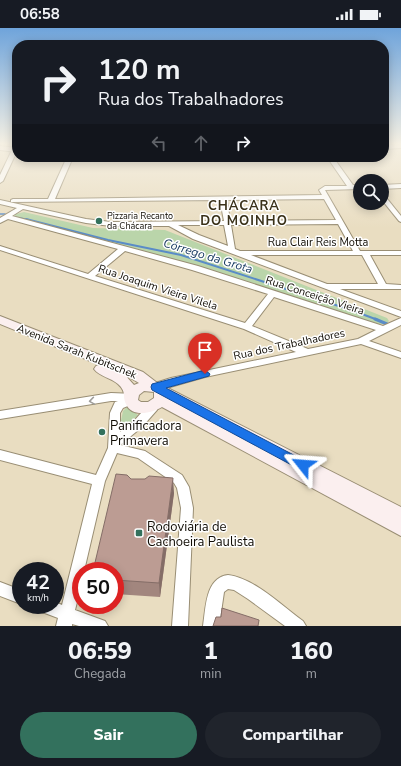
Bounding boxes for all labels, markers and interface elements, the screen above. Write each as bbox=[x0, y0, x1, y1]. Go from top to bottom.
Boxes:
text: 06:58 bbox=[20, 4, 60, 24]
text: 120 m bbox=[98, 51, 181, 89]
icon: right bbox=[32, 56, 84, 108]
text: Rua dos Trabalhadores bbox=[98, 87, 284, 111]
icon: left bbox=[148, 132, 170, 154]
icon: ahead bbox=[190, 132, 212, 154]
icon: right bbox=[232, 132, 254, 154]
map controls bbox=[353, 174, 389, 210]
button: search bbox=[353, 174, 389, 210]
district label: CHÁCARA DO MOINHO bbox=[200, 197, 288, 230]
place label: Pizzaria Recanto da Chácara bbox=[107, 210, 173, 232]
marker: Pizzaria Recanto da Chácara bbox=[94, 216, 104, 226]
water label: Córrego da Grota bbox=[161, 235, 255, 277]
street label: Rua Clair Reis Motta bbox=[268, 235, 368, 250]
street label: Rua Joaquim Vieira Vilela bbox=[96, 261, 219, 314]
street label: Rua Conceição Vieira bbox=[264, 272, 366, 319]
street label: Avenida Sarah Kubitschek bbox=[15, 321, 139, 383]
street label: Rua dos Trabalhadores bbox=[232, 325, 346, 364]
pin bbox=[188, 333, 222, 374]
icon: arrive bbox=[194, 339, 216, 361]
one-way arrow bbox=[89, 396, 95, 404]
place label: Panificadora Primavera bbox=[110, 417, 182, 450]
marker: Panificadora Primavera bbox=[97, 427, 107, 437]
position arrow bbox=[282, 444, 324, 486]
place label: Rodoviária de Cachoeira Paulista bbox=[147, 518, 254, 551]
marker: Rodoviária de Cachoeira Paulista bbox=[134, 528, 144, 538]
speed limit sign: 50 bbox=[72, 562, 124, 614]
text: 42 bbox=[26, 569, 50, 596]
text: km/h bbox=[27, 591, 49, 605]
text: 06:59 bbox=[68, 635, 132, 667]
text: 1 bbox=[204, 635, 218, 667]
text: 160 bbox=[290, 635, 333, 667]
text: Chegada bbox=[74, 665, 126, 683]
text: min bbox=[200, 665, 222, 683]
text: m bbox=[306, 665, 317, 683]
button: Sair bbox=[20, 712, 197, 758]
button: Compartilhar bbox=[205, 712, 381, 758]

